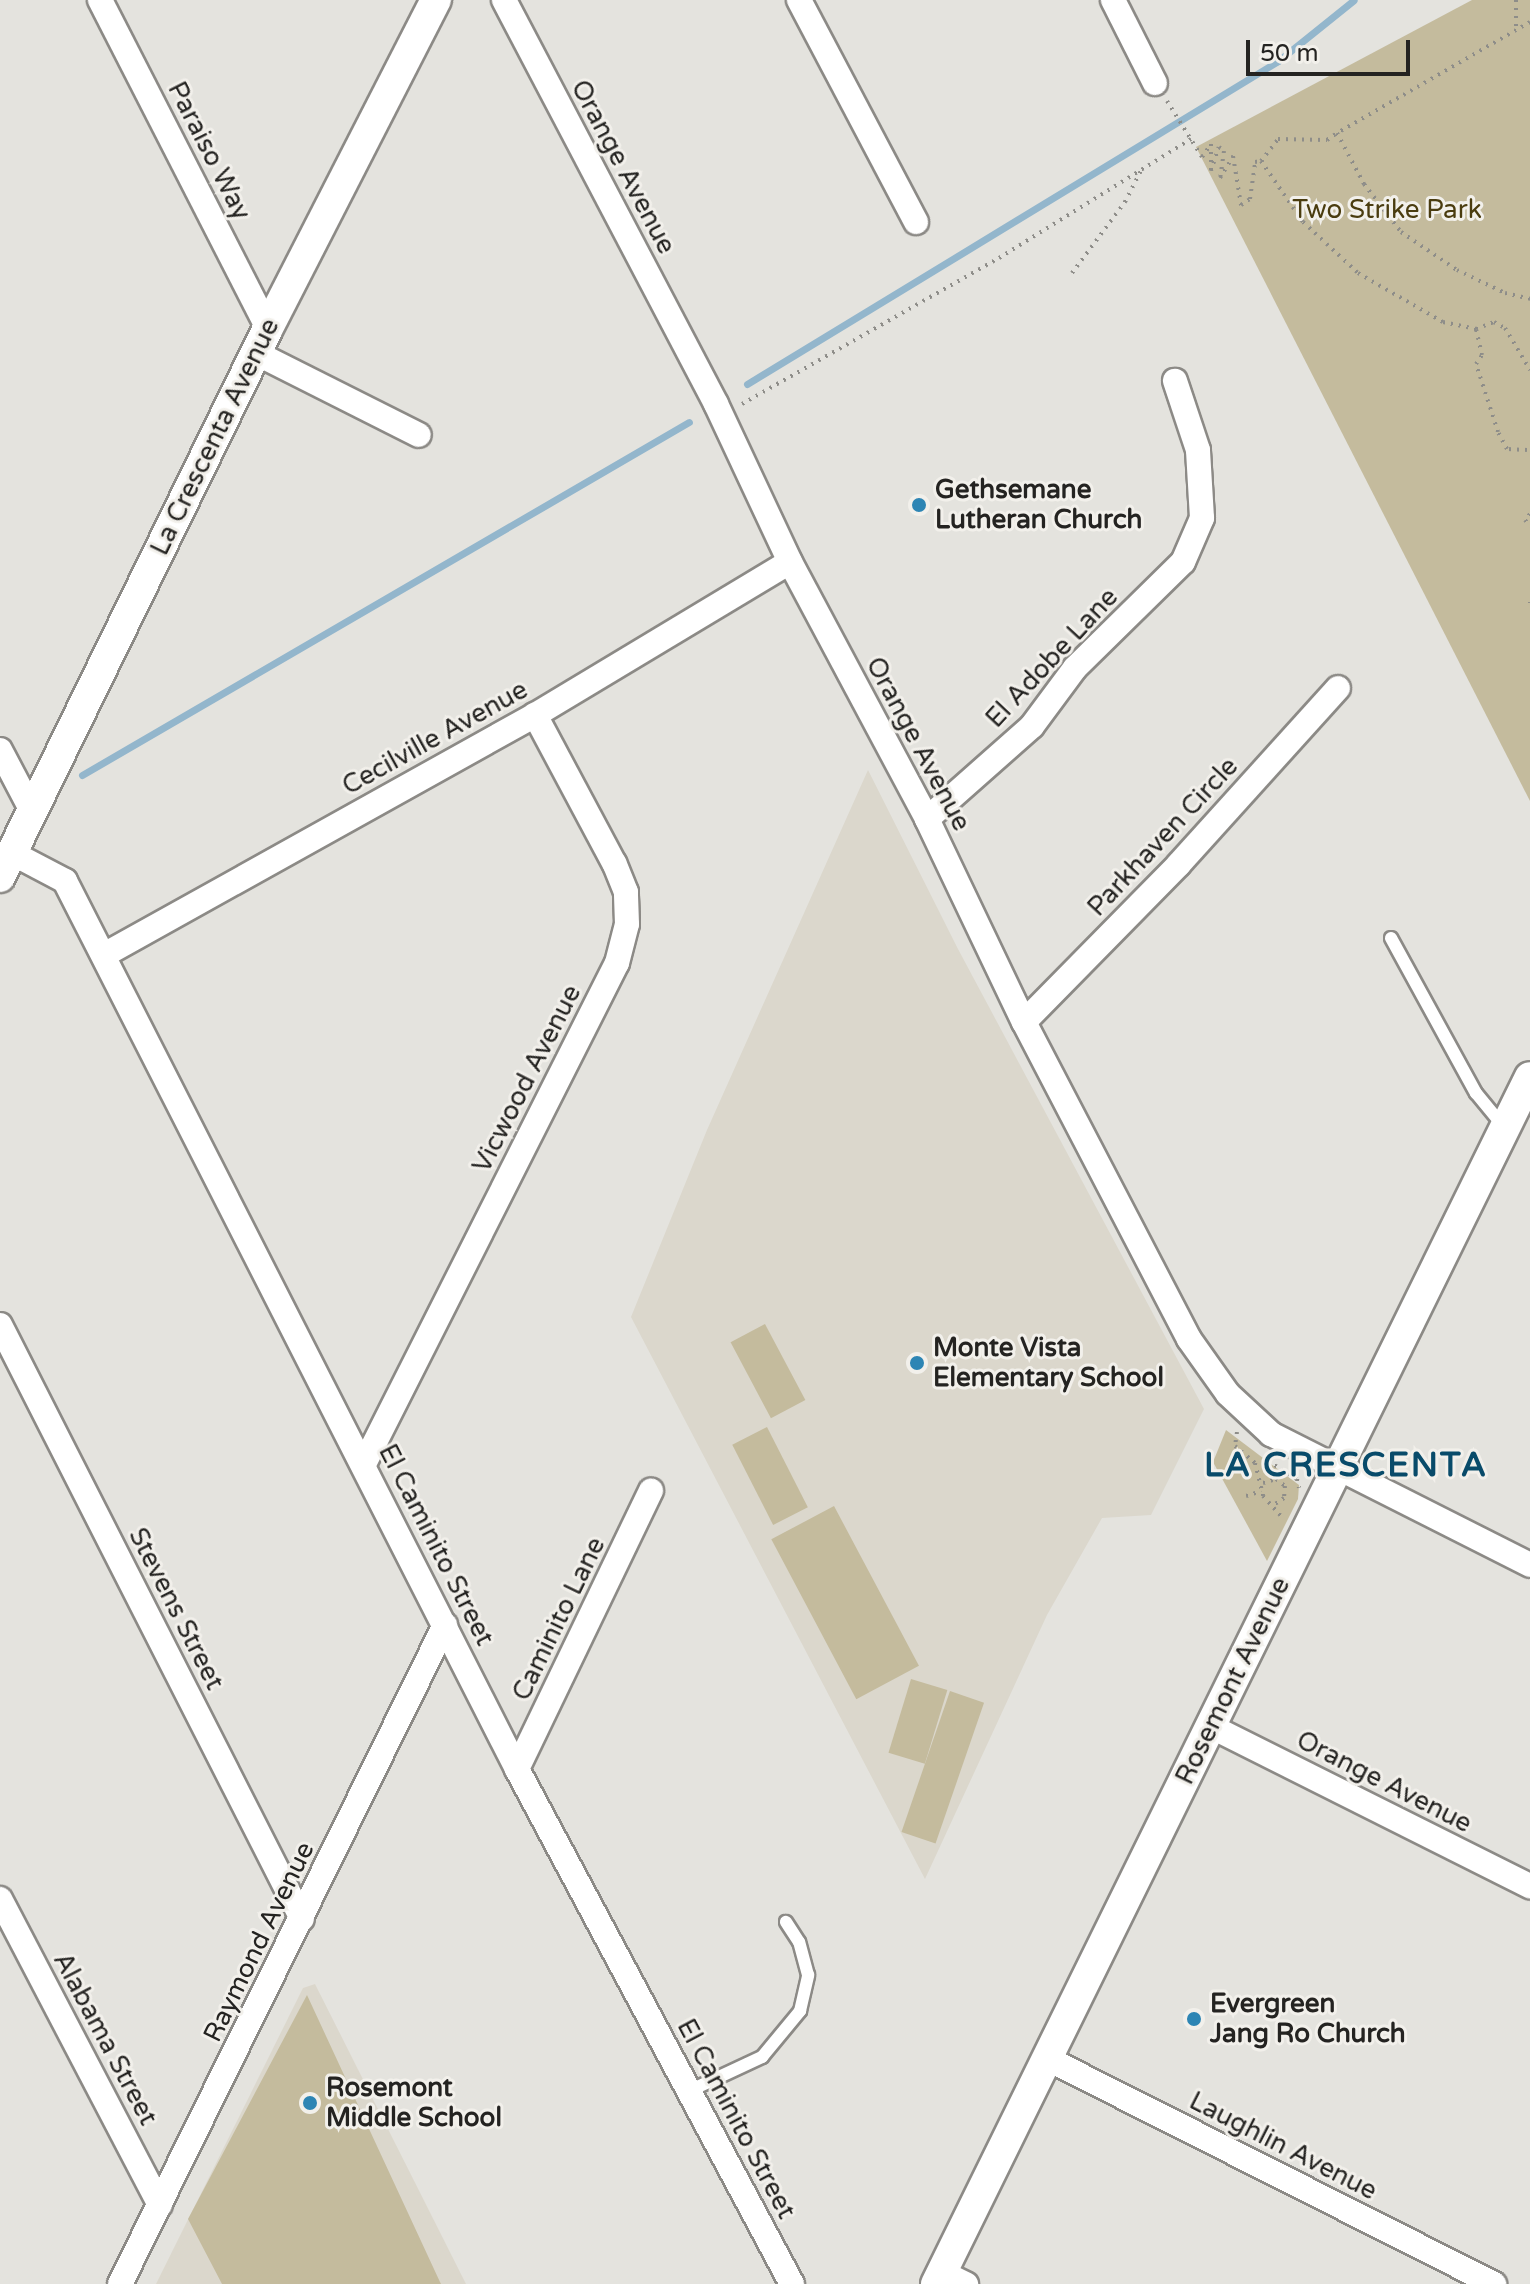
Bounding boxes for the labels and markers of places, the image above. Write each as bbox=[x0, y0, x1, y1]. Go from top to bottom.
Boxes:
place label: Gethsemane Lutheran Church bbox=[935, 474, 1142, 536]
marker: Gethsemane Lutheran Church bbox=[910, 496, 928, 514]
place label: Monte Vista Elementary School bbox=[933, 1332, 1164, 1394]
marker: Monte Vista Elementary School bbox=[908, 1354, 926, 1372]
place label: Evergreen Jang Ro Church bbox=[1210, 1988, 1406, 2050]
marker: Evergreen Jang Ro Church bbox=[1185, 2010, 1203, 2028]
place label: Rosemont Middle School bbox=[326, 2072, 502, 2134]
marker: Rosemont Middle School bbox=[301, 2094, 319, 2112]

